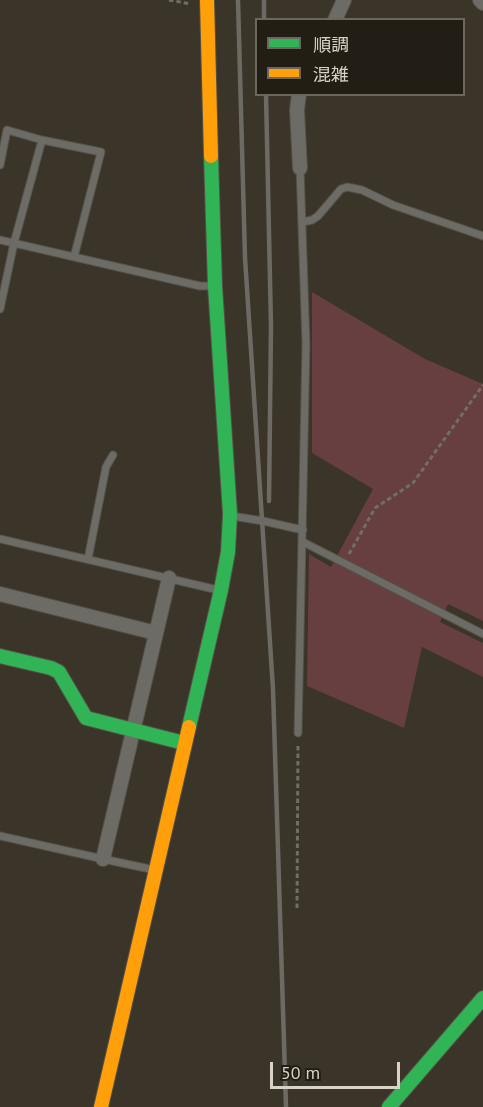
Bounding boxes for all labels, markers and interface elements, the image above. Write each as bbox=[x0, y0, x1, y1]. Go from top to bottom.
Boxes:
legend bbox=[255, 18, 465, 96]
text: 順調 bbox=[313, 33, 349, 56]
text: 混雑 bbox=[313, 63, 349, 86]
scale bar bbox=[273, 1050, 404, 1088]
text: 50 m bbox=[281, 1061, 320, 1084]

